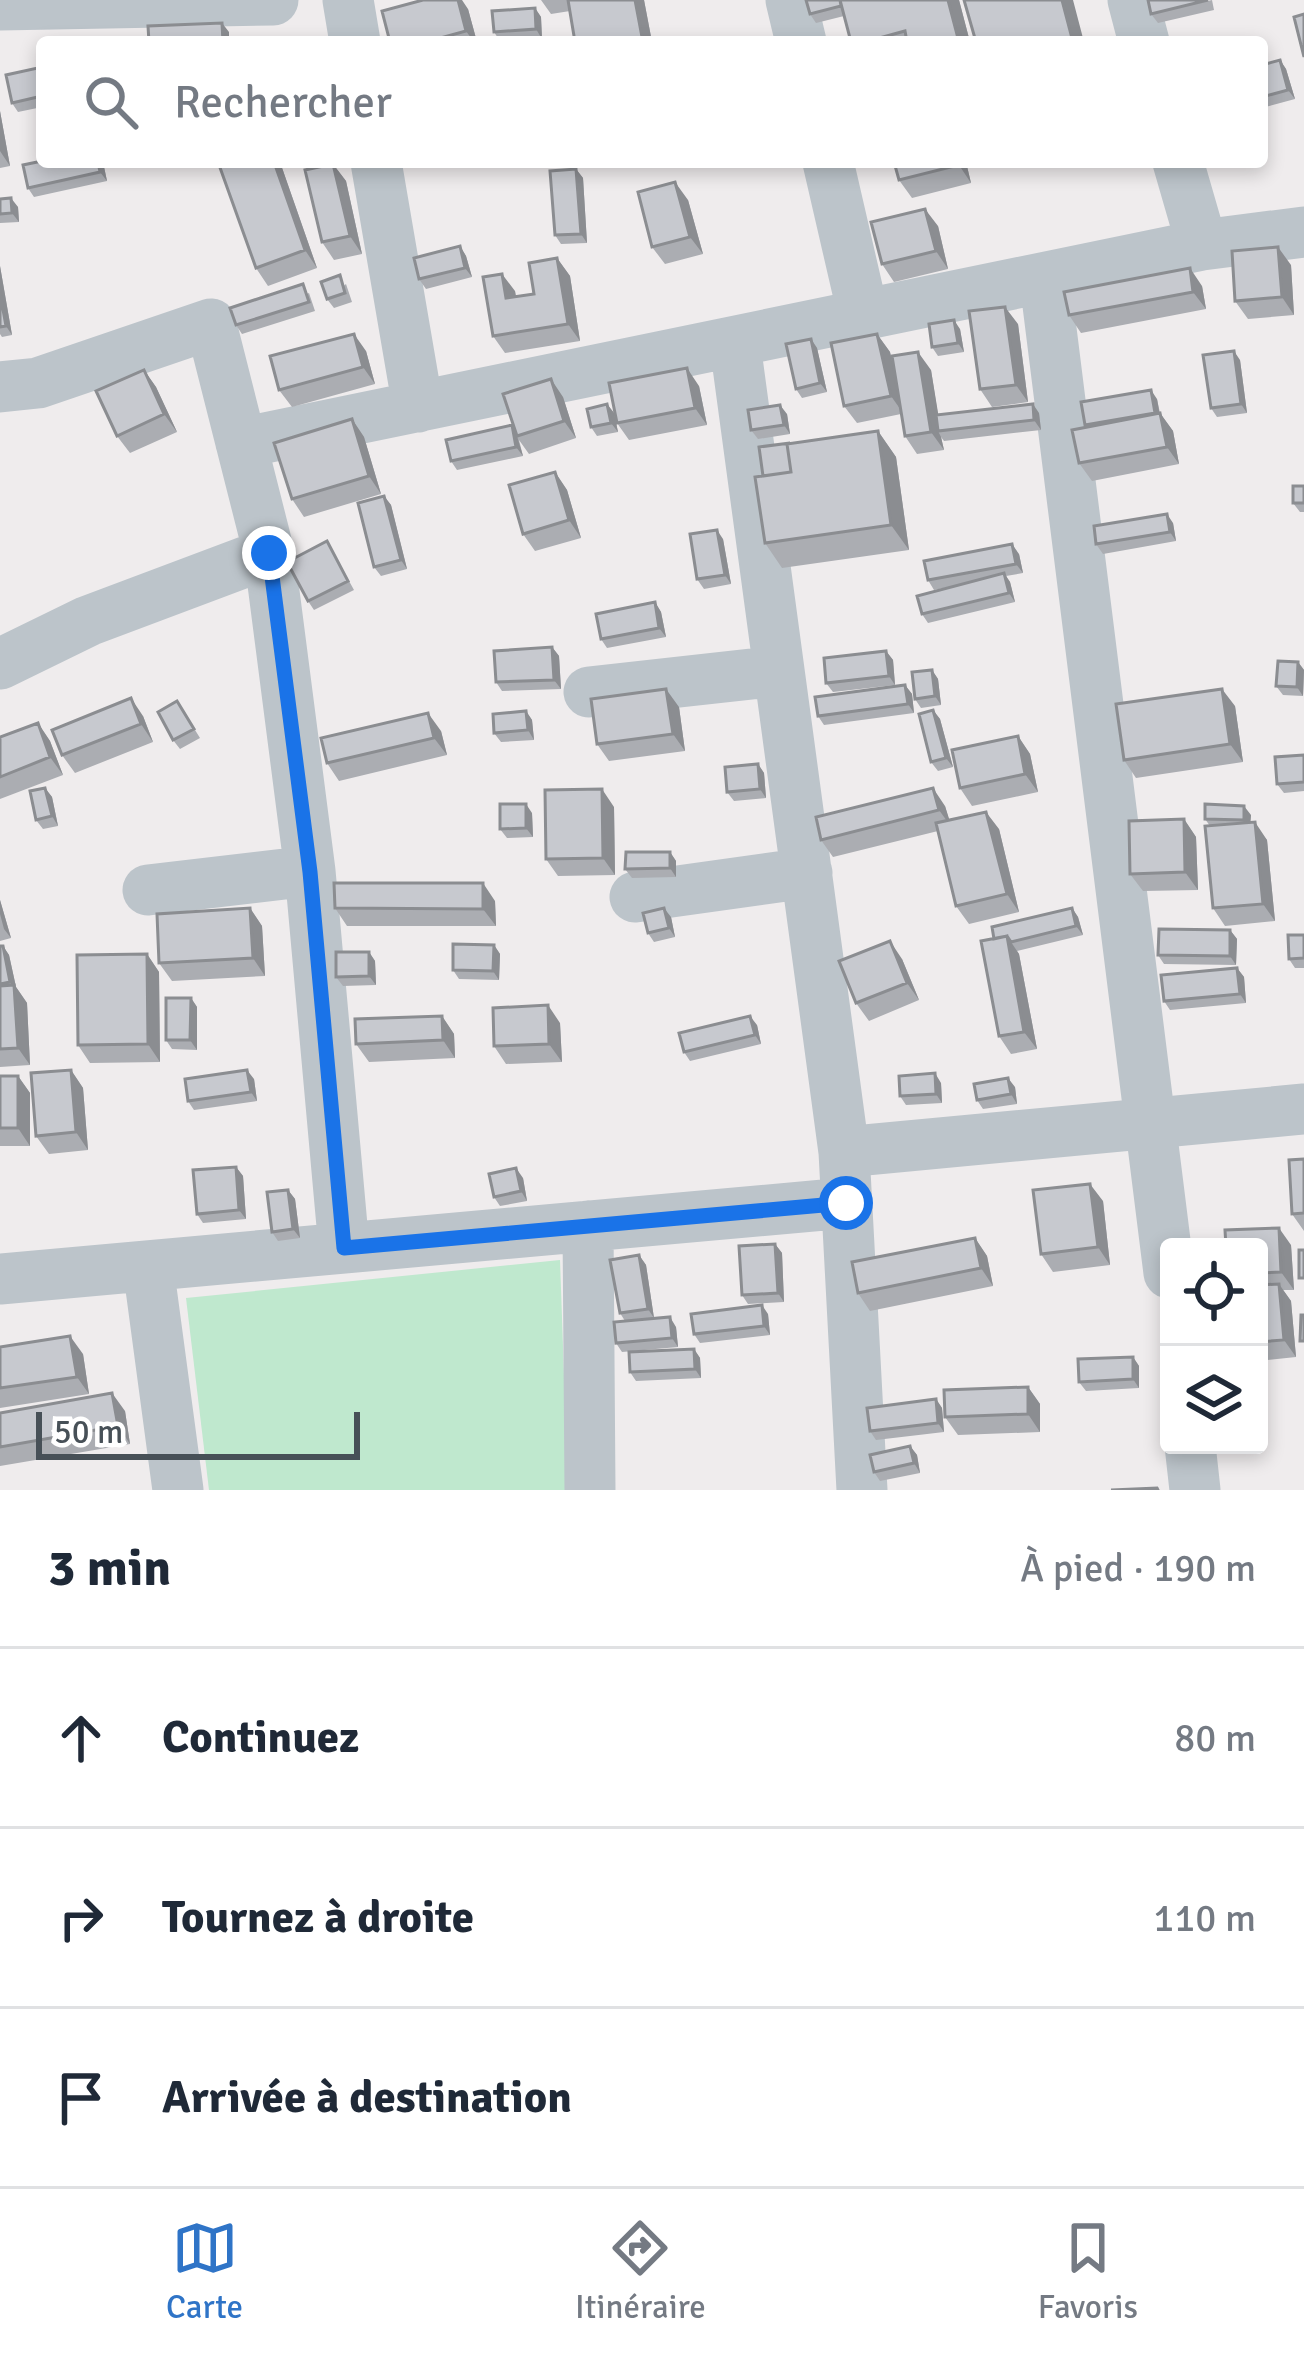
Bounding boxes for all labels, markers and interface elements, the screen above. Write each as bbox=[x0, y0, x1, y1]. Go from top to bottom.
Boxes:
search box bbox=[36, 36, 1268, 168]
icon: search bbox=[78, 69, 144, 135]
text: Rechercher bbox=[174, 75, 392, 130]
route end bbox=[242, 526, 296, 580]
route start bbox=[819, 1176, 873, 1230]
map controls bbox=[1160, 1238, 1268, 1454]
button: locate bbox=[1160, 1238, 1268, 1346]
button: layers bbox=[1160, 1346, 1268, 1454]
scale bar bbox=[36, 1406, 360, 1459]
text: 50 m bbox=[54, 1412, 123, 1453]
text: 3 min bbox=[48, 1537, 171, 1600]
text: À pied · 190 m bbox=[1020, 1544, 1256, 1592]
icon: ahead bbox=[48, 1705, 114, 1771]
text: Continuez bbox=[162, 1710, 359, 1765]
text: 80 m bbox=[1174, 1714, 1256, 1762]
icon: right bbox=[48, 1885, 114, 1951]
text: Tournez à droite bbox=[162, 1890, 474, 1945]
text: 110 m bbox=[1153, 1894, 1256, 1942]
icon: arrive bbox=[48, 2065, 114, 2131]
text: Arrivée à destination bbox=[162, 2070, 572, 2125]
tab: Carte bbox=[166, 2215, 243, 2328]
tab: Itinéraire bbox=[575, 2215, 706, 2328]
tab: Favoris bbox=[1038, 2215, 1138, 2328]

